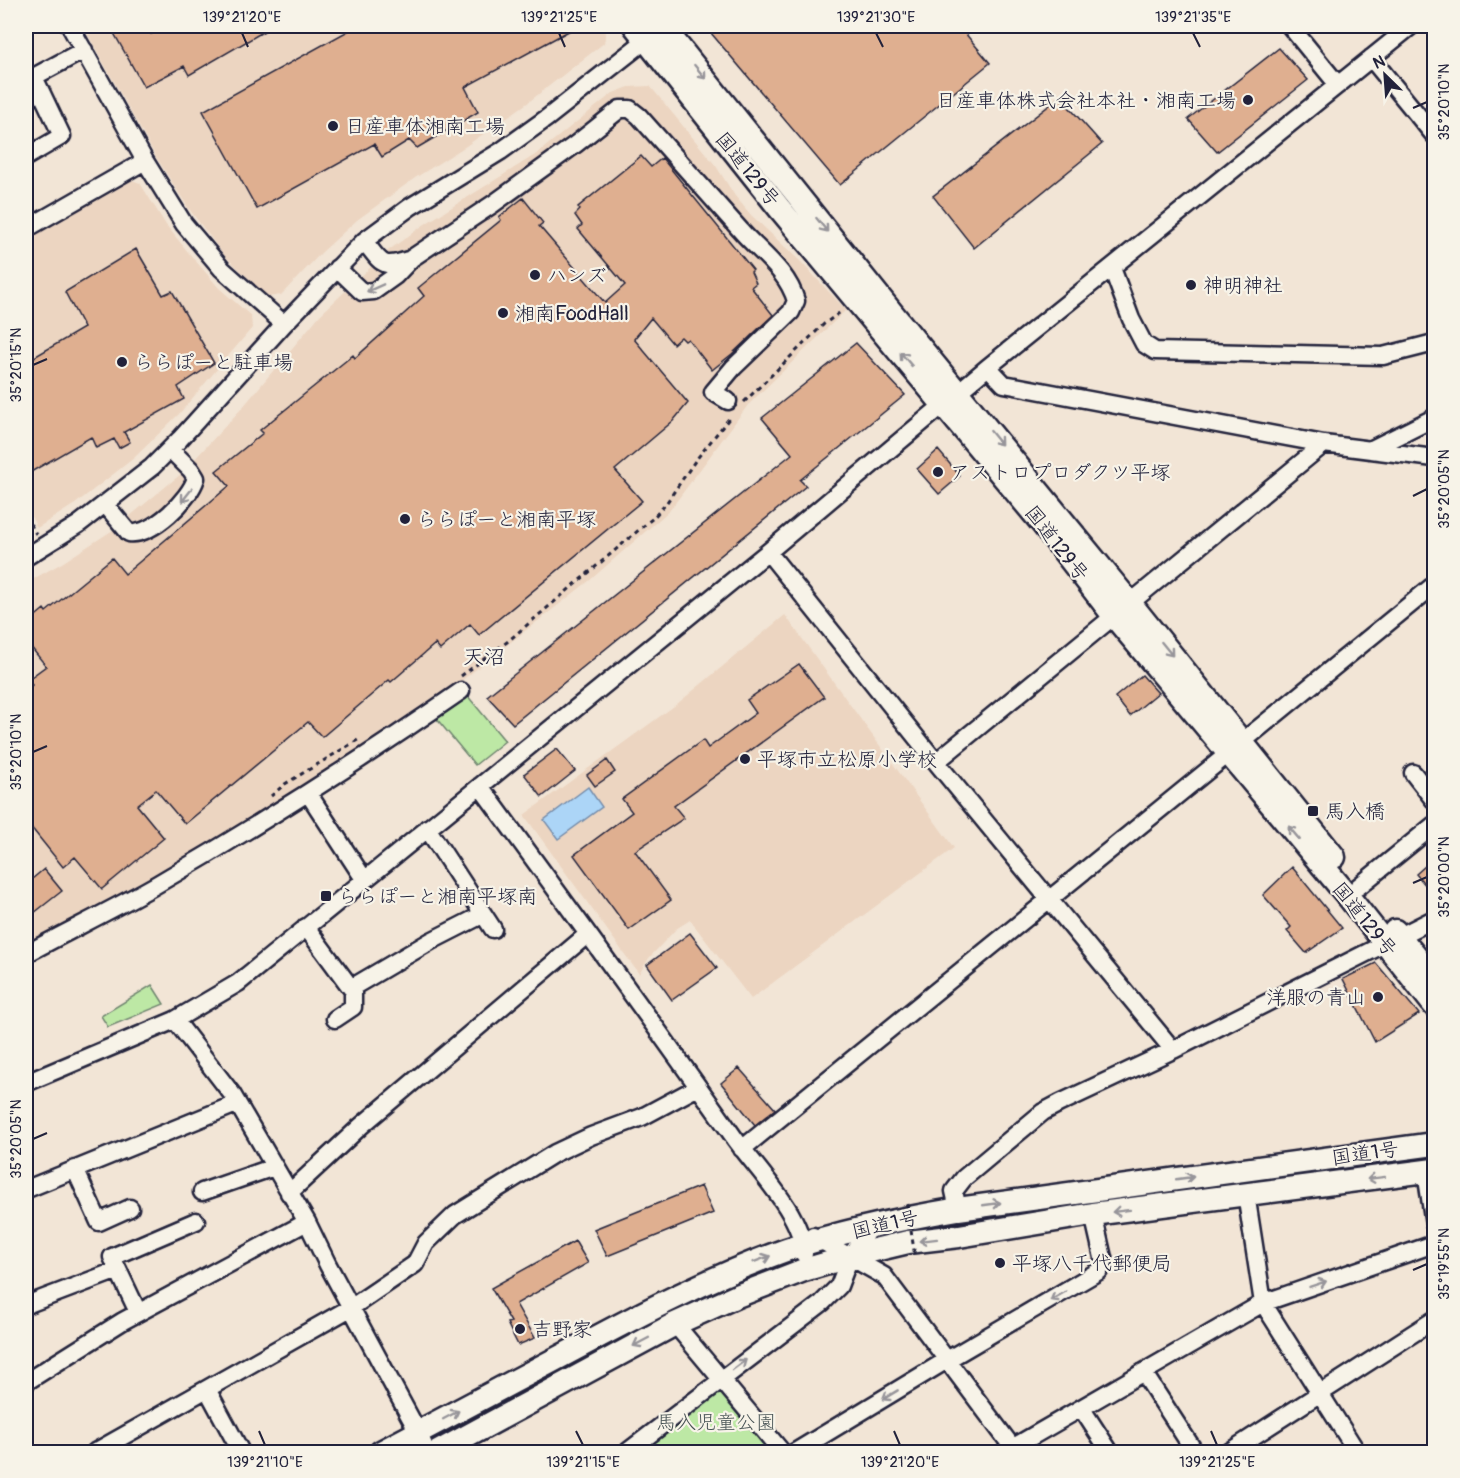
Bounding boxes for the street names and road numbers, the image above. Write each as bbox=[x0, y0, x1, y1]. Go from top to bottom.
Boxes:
street label: 国道129号 bbox=[710, 127, 785, 212]
street label: 国道129号 bbox=[1019, 500, 1094, 586]
street label: 国道129号 bbox=[1327, 877, 1402, 962]
street label: 国道1号 bbox=[1330, 1136, 1400, 1171]
street label: 国道1号 bbox=[849, 1205, 921, 1244]

